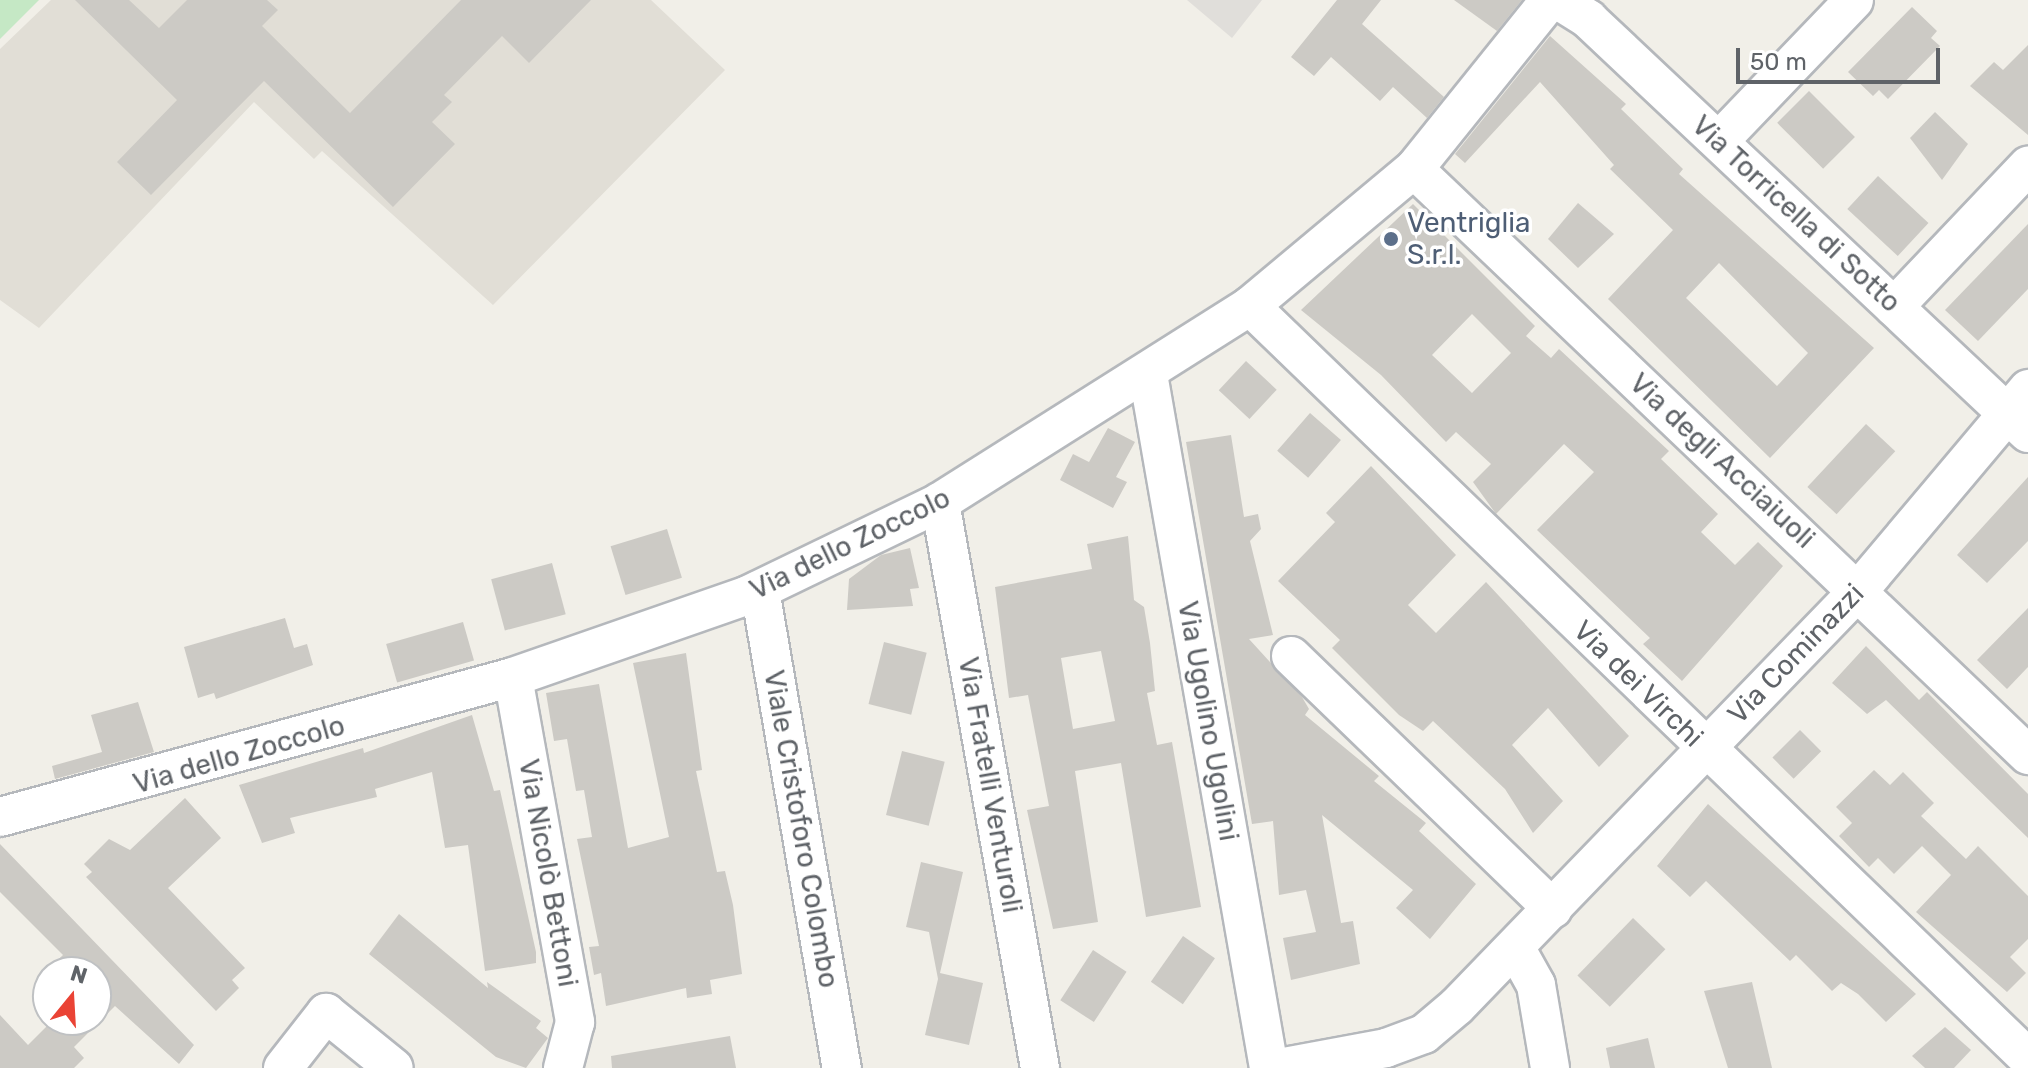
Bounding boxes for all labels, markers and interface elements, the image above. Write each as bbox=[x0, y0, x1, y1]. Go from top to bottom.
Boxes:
scale bar bbox=[1740, 32, 1944, 82]
text: 50 m bbox=[1750, 48, 1807, 76]
street label: Via Torricella di Sotto bbox=[1684, 108, 1908, 320]
place label: Ventriglia S.r.l. bbox=[1407, 206, 1530, 272]
marker: Ventriglia S.r.l. bbox=[1382, 230, 1400, 248]
street label: Via degli Acciaiuoli bbox=[1622, 366, 1822, 556]
street label: Via dello Zoccolo bbox=[744, 481, 956, 607]
street label: Via Cominazzi bbox=[1721, 577, 1871, 731]
street label: Via Ugolino Ugolini bbox=[1170, 598, 1246, 844]
street label: Via dei Virchi bbox=[1566, 614, 1710, 754]
street label: Via Fratelli Venturoli bbox=[951, 654, 1029, 916]
street label: Viale Cristoforo Colombo bbox=[756, 667, 846, 991]
street label: Via dello Zoccolo bbox=[129, 709, 349, 801]
street label: Via Nicolò Bettoni bbox=[511, 756, 585, 990]
north arrow bbox=[32, 956, 112, 1036]
text: N bbox=[67, 959, 91, 990]

